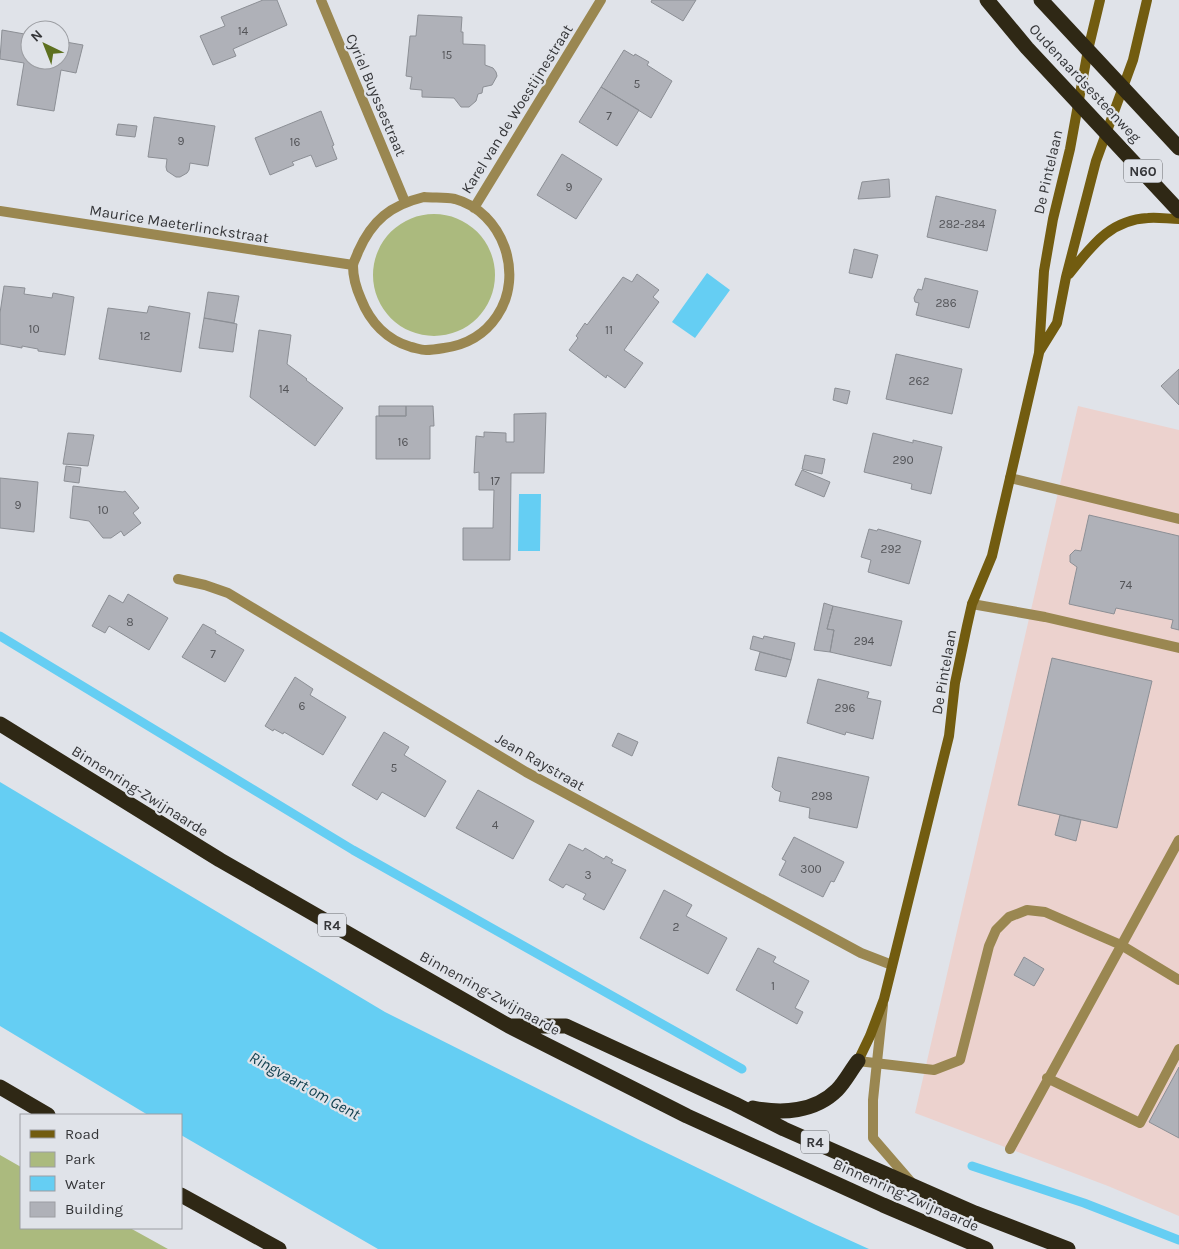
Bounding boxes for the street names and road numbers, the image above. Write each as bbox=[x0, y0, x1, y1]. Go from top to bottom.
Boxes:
street label: Oudenaardsesteenweg bbox=[1025, 20, 1145, 147]
street label: Karel van de Woestijnestraat bbox=[457, 21, 577, 197]
street label: Cyriel Buyssestraat bbox=[342, 31, 410, 159]
street label: De Pintelaan bbox=[1030, 128, 1066, 216]
road number: N60 bbox=[1124, 160, 1162, 182]
street label: Maurice Maeterlinckstraat bbox=[88, 201, 270, 247]
street label: De Pintelaan bbox=[928, 628, 960, 716]
street label: Jean Raystraat bbox=[492, 729, 588, 795]
street label: Binnenring-Zwijnaarde bbox=[68, 742, 212, 840]
road number: R4 bbox=[318, 914, 346, 936]
street label: Binnenring-Zwijnaarde bbox=[417, 947, 563, 1039]
road number: R4 bbox=[801, 1130, 829, 1154]
street label: Binnenring-Zwijnaarde bbox=[830, 1155, 982, 1235]

